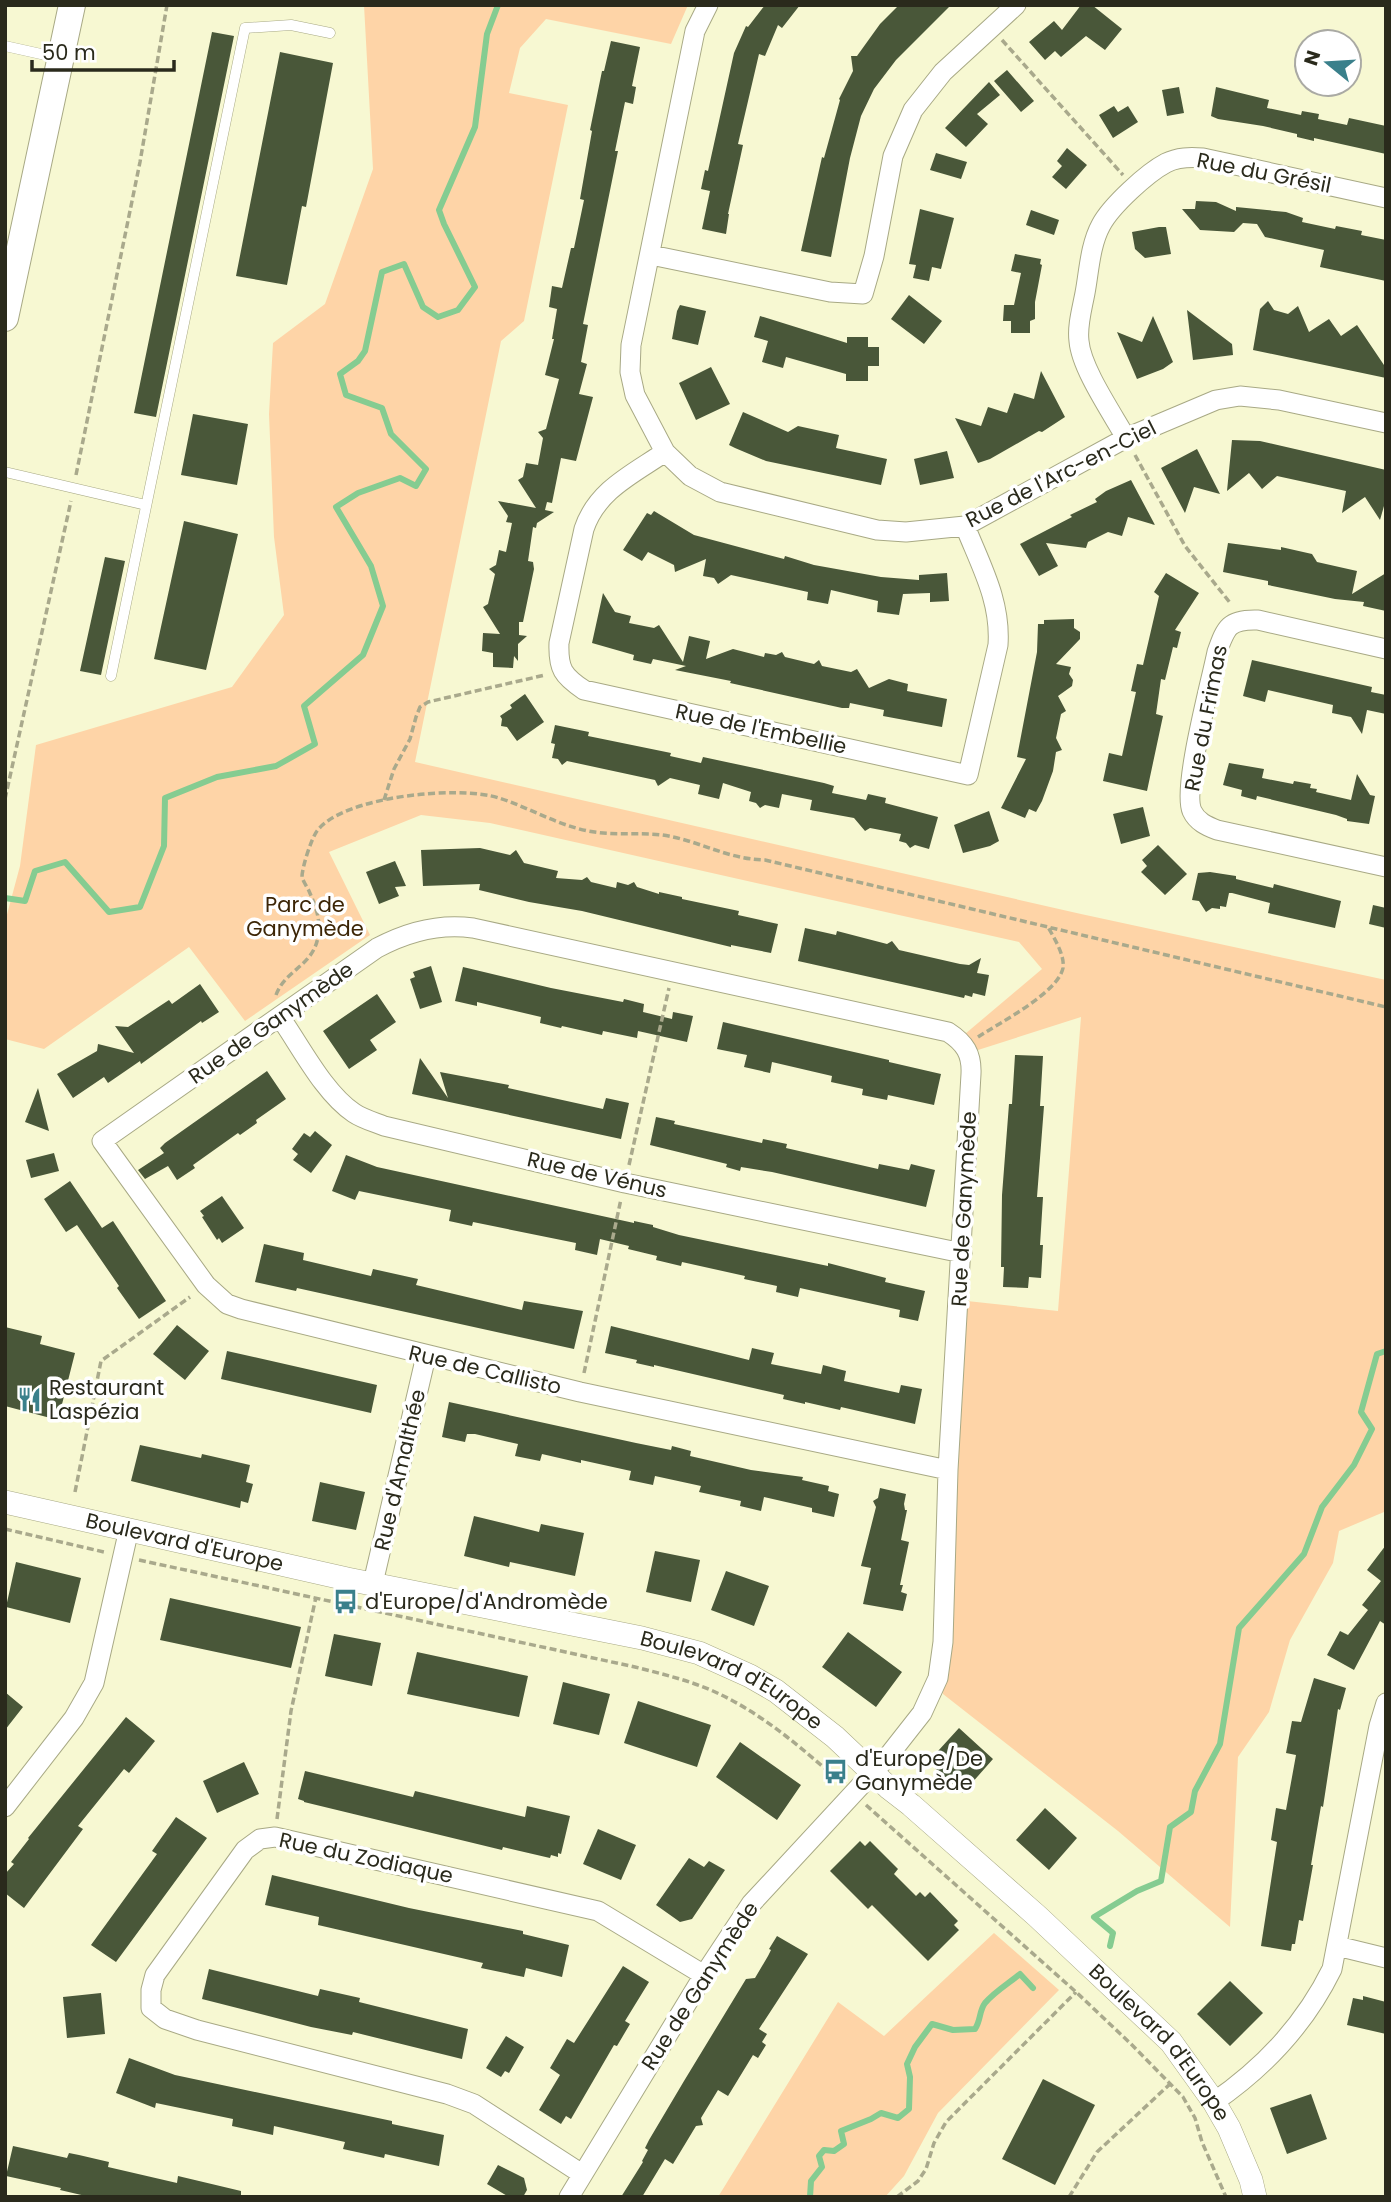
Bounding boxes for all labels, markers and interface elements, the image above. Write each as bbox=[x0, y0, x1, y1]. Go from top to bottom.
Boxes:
scale bar bbox=[32, 28, 173, 72]
north arrow bbox=[1293, 28, 1363, 98]
text: 50 m bbox=[42, 38, 96, 67]
text: N bbox=[1297, 47, 1327, 69]
street label: Rue du Grésil bbox=[1194, 145, 1334, 200]
street label: Rue de l'Arc-en-Ciel bbox=[961, 413, 1161, 534]
street label: Rue du Frimas bbox=[1177, 642, 1234, 794]
street label: Rue de l'Embellie bbox=[673, 696, 849, 761]
park label: Parc de Ganymède bbox=[246, 890, 364, 943]
street label: Rue de Ganymède bbox=[182, 955, 359, 1090]
street label: Rue de Ganymède bbox=[944, 1111, 983, 1307]
street label: Rue de Vénus bbox=[524, 1144, 670, 1205]
street label: Rue de Callisto bbox=[406, 1338, 564, 1401]
place label: Restaurant Laspézia bbox=[49, 1373, 164, 1426]
restaurant icon: Restaurant Laspézia bbox=[15, 1386, 43, 1414]
street label: Rue d'Amalthée bbox=[367, 1386, 432, 1553]
street label: Boulevard d'Europe bbox=[83, 1506, 286, 1578]
place label: d'Europe/d'Andromède bbox=[365, 1587, 608, 1616]
bus stop icon: d'Europe/d'Andromède bbox=[331, 1588, 359, 1616]
street label: Boulevard d'Europe bbox=[637, 1623, 829, 1736]
place label: d'Europe/De Ganymède bbox=[855, 1744, 983, 1797]
bus stop icon: d'Europe/De Ganymède bbox=[821, 1757, 849, 1785]
street label: Rue du Zodiaque bbox=[276, 1825, 456, 1890]
street label: Rue de Ganymède bbox=[634, 1896, 765, 2076]
street label: Boulevard d'Europe bbox=[1083, 1957, 1237, 2126]

